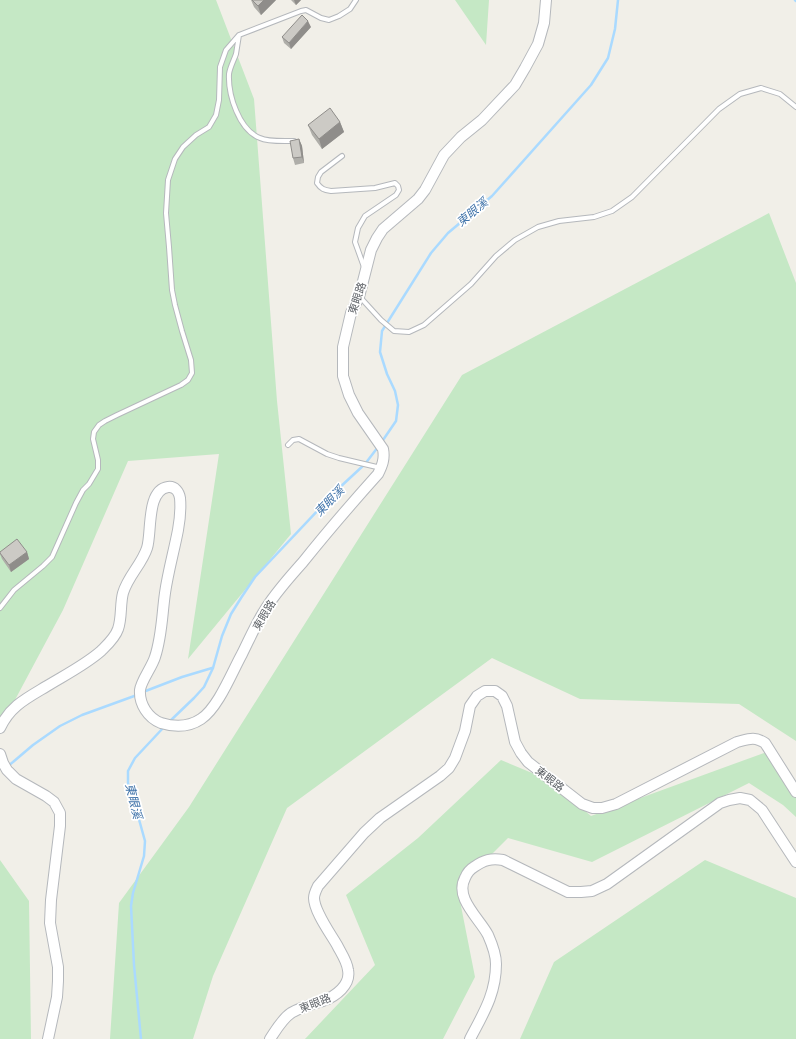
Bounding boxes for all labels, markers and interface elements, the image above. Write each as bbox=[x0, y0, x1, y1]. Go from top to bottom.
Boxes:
water label: 東眼溪 bbox=[452, 192, 493, 231]
street label: 東眼路 bbox=[344, 280, 370, 316]
water label: 東眼溪 bbox=[310, 480, 350, 521]
street label: 東眼路 bbox=[249, 597, 279, 633]
street label: 東眼路 bbox=[532, 763, 568, 795]
water label: 東眼溪 bbox=[120, 781, 148, 823]
street label: 東眼路 bbox=[297, 990, 333, 1016]

